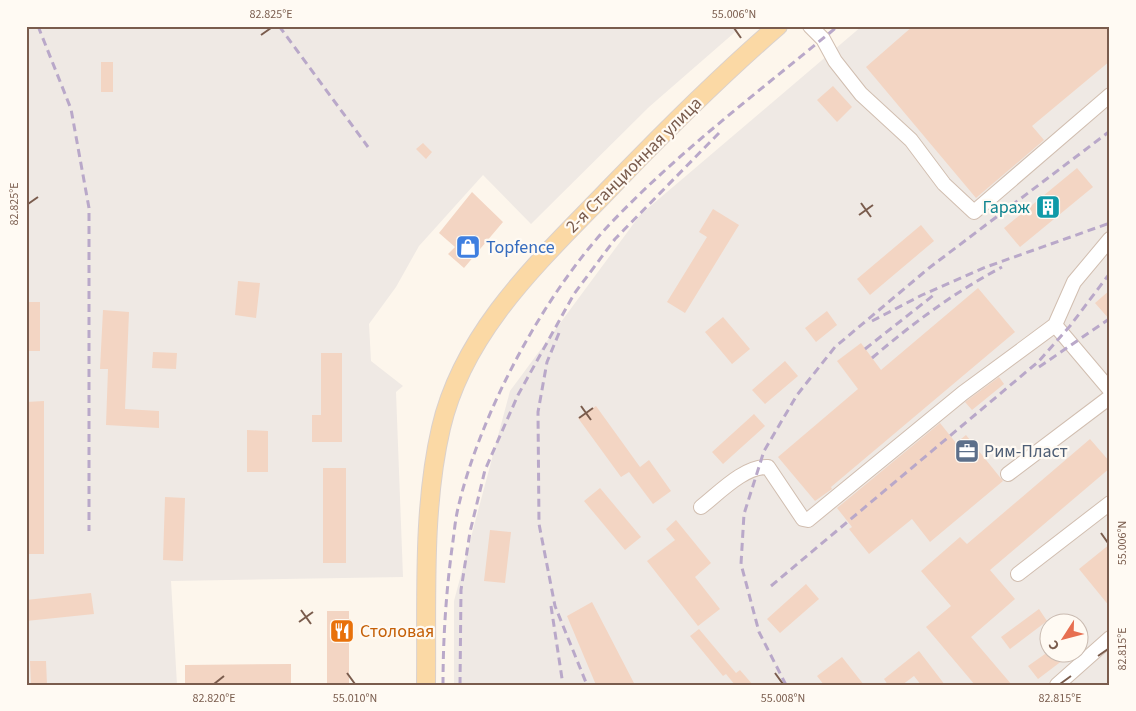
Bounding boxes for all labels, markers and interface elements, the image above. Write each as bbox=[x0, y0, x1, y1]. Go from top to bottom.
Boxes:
text: 82.825°E bbox=[249, 6, 293, 23]
text: 55.006°N bbox=[712, 6, 756, 23]
street label: 2-я Станционная улица bbox=[560, 91, 708, 239]
text: 82.825°E bbox=[6, 182, 23, 226]
building icon: Гараж bbox=[1035, 194, 1061, 220]
place label: Гараж bbox=[982, 195, 1031, 220]
shop icon: Topfence bbox=[455, 234, 481, 260]
place label: Topfence bbox=[486, 235, 555, 260]
office icon: Рим-Пласт bbox=[954, 438, 980, 464]
place label: Рим-Пласт bbox=[984, 439, 1068, 464]
text: 55.006°N bbox=[1114, 521, 1131, 565]
north arrow bbox=[1038, 614, 1088, 664]
restaurant icon: Столовая bbox=[329, 618, 355, 644]
place label: Столовая bbox=[360, 619, 434, 644]
text: 82.815°E bbox=[1114, 627, 1131, 671]
text: С bbox=[1044, 636, 1065, 654]
text: 82.820°E bbox=[192, 690, 236, 707]
text: 55.010°N bbox=[333, 690, 377, 707]
text: 55.008°N bbox=[761, 690, 805, 707]
text: 82.815°E bbox=[1038, 690, 1082, 707]

